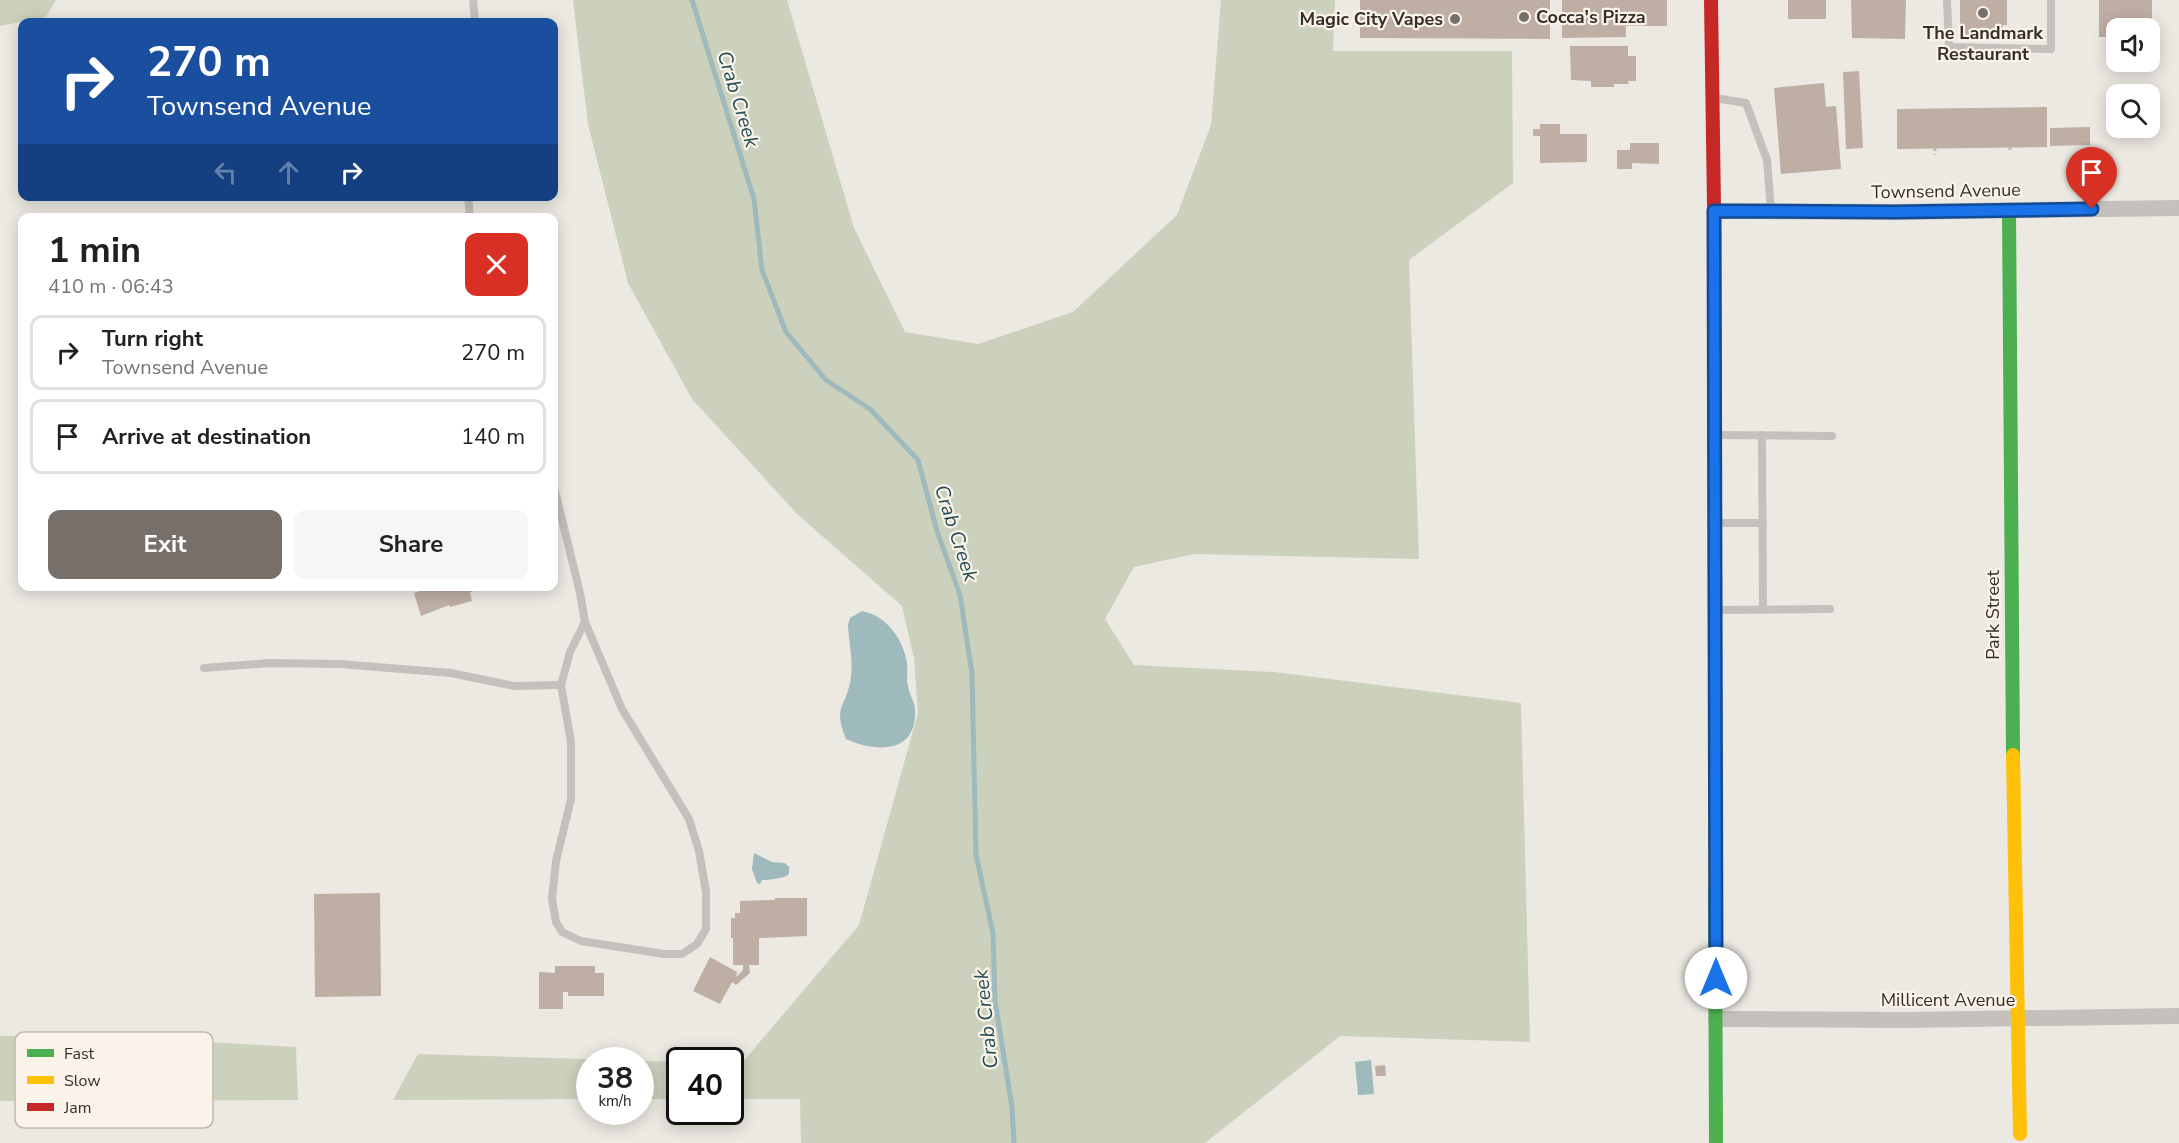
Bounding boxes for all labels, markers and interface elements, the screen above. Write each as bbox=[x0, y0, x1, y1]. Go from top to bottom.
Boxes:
place label: Cocca's Pizza bbox=[1536, 5, 1646, 29]
marker: The Landmark Restaurant bbox=[1976, 6, 1990, 20]
place label: Magic City Vapes bbox=[1300, 7, 1443, 31]
marker: Cocca's Pizza bbox=[1517, 10, 1531, 24]
marker: Magic City Vapes bbox=[1448, 12, 1462, 26]
map controls bbox=[2106, 18, 2160, 138]
button: sound bbox=[2106, 18, 2160, 72]
place label: The Landmark Restaurant bbox=[1923, 21, 2043, 66]
text: 270 m bbox=[147, 34, 271, 91]
icon: right bbox=[48, 42, 126, 120]
water label: Crab Creek bbox=[711, 47, 766, 152]
button: search bbox=[2106, 84, 2160, 138]
text: Townsend Avenue bbox=[147, 88, 371, 125]
pin bbox=[2066, 147, 2117, 209]
icon: left bbox=[209, 156, 242, 189]
icon: ahead bbox=[272, 156, 305, 189]
icon: right bbox=[335, 156, 368, 189]
icon: arrive bbox=[2075, 156, 2108, 189]
street label: Townsend Avenue bbox=[1871, 178, 2021, 204]
text: 1 min bbox=[48, 226, 141, 275]
button: close bbox=[465, 233, 528, 296]
text: 410 m · 06:43 bbox=[48, 273, 174, 300]
text: Turn right bbox=[102, 324, 203, 354]
icon: right bbox=[51, 336, 84, 369]
text: 270 m bbox=[461, 338, 525, 368]
text: Townsend Avenue bbox=[102, 354, 268, 381]
icon: arrive bbox=[51, 420, 84, 453]
text: Arrive at destination bbox=[102, 422, 311, 452]
text: 140 m bbox=[461, 422, 525, 452]
water label: Crab Creek bbox=[928, 481, 985, 586]
button: Exit bbox=[48, 510, 282, 579]
button: Share bbox=[294, 510, 528, 579]
street label: Park Street bbox=[1981, 569, 2005, 660]
position arrow bbox=[1684, 946, 1748, 1010]
water label: Crab Creek bbox=[967, 967, 1005, 1070]
street label: Millicent Avenue bbox=[1881, 988, 2015, 1012]
legend bbox=[15, 1032, 213, 1128]
text: Fast bbox=[64, 1043, 95, 1065]
speed limit sign: 40 bbox=[666, 1047, 744, 1125]
text: 38 bbox=[597, 1058, 633, 1099]
text: Slow bbox=[64, 1070, 101, 1092]
text: km/h bbox=[598, 1091, 632, 1111]
text: Jam bbox=[63, 1097, 91, 1119]

